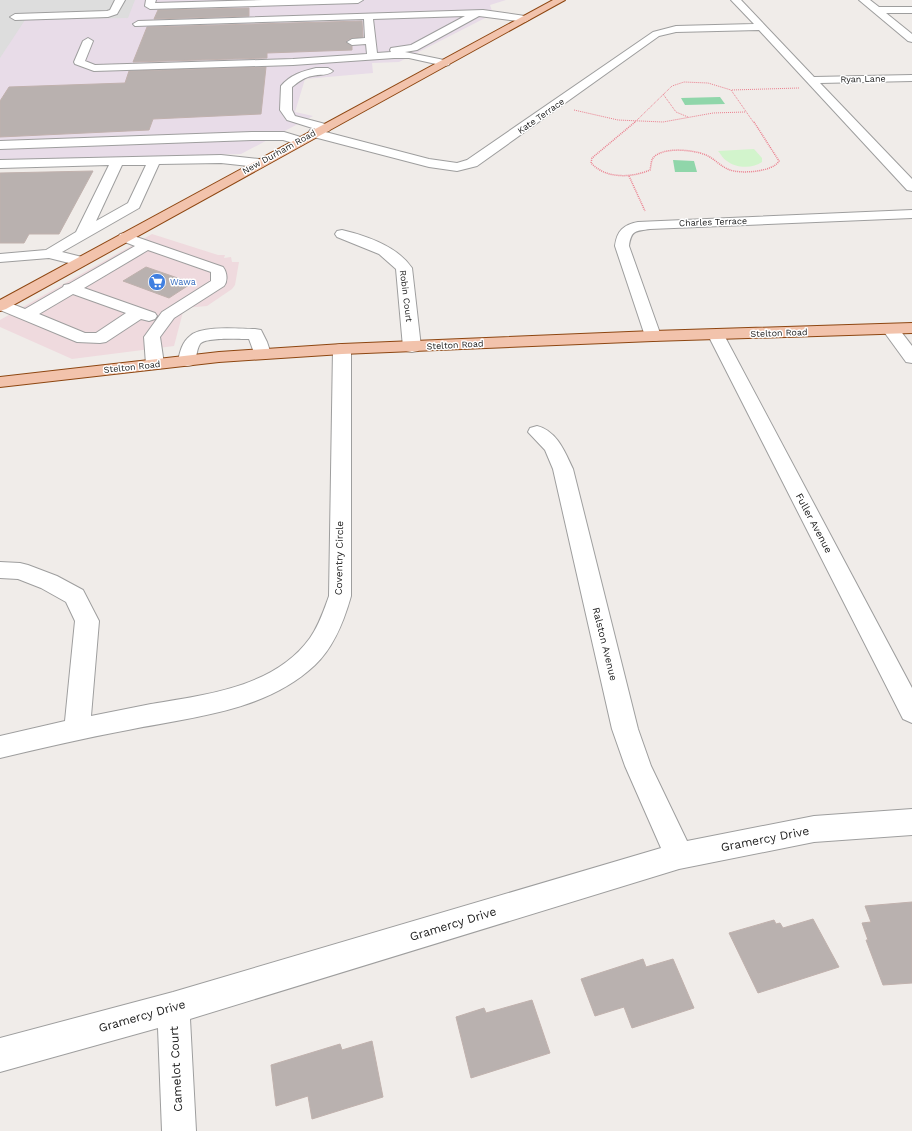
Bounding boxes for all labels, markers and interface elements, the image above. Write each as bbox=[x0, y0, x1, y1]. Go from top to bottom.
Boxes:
street label: Ryan Lane bbox=[840, 74, 886, 84]
street label: Kate Terrace bbox=[516, 96, 566, 136]
street label: New Durham Road bbox=[241, 128, 317, 176]
street label: Charles Terrace bbox=[679, 216, 747, 228]
street label: Robin Court bbox=[398, 269, 414, 323]
supermarket icon: Wawa bbox=[147, 272, 167, 292]
place label: Wawa bbox=[170, 277, 196, 287]
street label: Stelton Road bbox=[750, 327, 808, 339]
street label: Stelton Road bbox=[426, 339, 484, 351]
street label: Stelton Road bbox=[103, 359, 161, 375]
street label: Fuller Avenue bbox=[794, 491, 834, 555]
street label: Coventry Circle bbox=[333, 520, 345, 595]
street label: Ralston Avenue bbox=[591, 606, 620, 682]
street label: Gramercy Drive bbox=[720, 824, 810, 854]
street label: Gramercy Drive bbox=[408, 904, 498, 944]
street label: Gramercy Drive bbox=[97, 997, 187, 1035]
street label: Camelot Court bbox=[167, 1026, 185, 1112]

